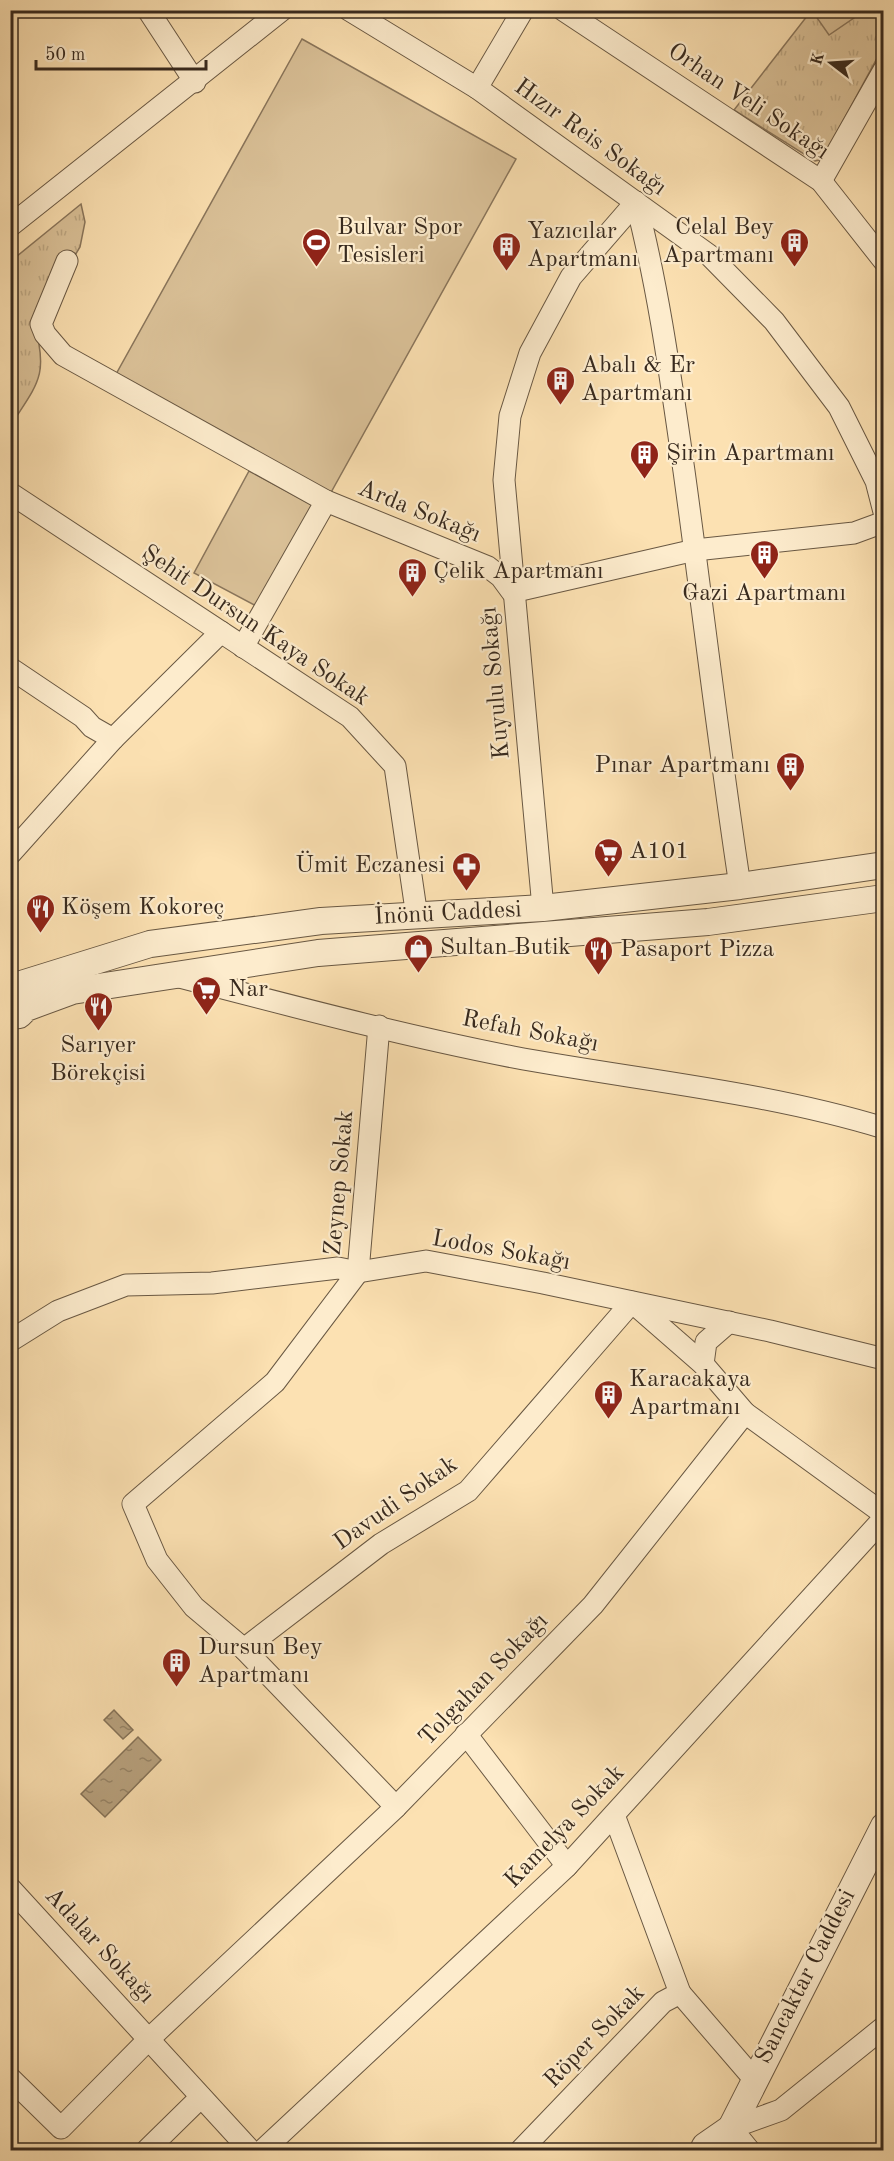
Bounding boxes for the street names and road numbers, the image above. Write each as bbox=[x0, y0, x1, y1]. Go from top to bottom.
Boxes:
street label: Orhan Veli Sokağı bbox=[663, 39, 833, 165]
street label: Hızır Reis Sokağı bbox=[510, 75, 670, 201]
street label: Arda Sokağı bbox=[354, 477, 484, 547]
street label: Şehit Dursun Kaya Sokak bbox=[137, 541, 373, 711]
street label: Kuyulu Sokağı bbox=[477, 606, 515, 760]
street label: İnönü Caddesi bbox=[373, 895, 522, 930]
street label: Refah Sokağı bbox=[460, 1007, 600, 1057]
street label: Zeynep Sokak bbox=[322, 1109, 358, 1257]
street label: Lodos Sokağı bbox=[430, 1227, 572, 1275]
street label: Davudi Sokak bbox=[330, 1453, 462, 1555]
street label: Tolgahan Sokağı bbox=[415, 1609, 553, 1751]
street label: Kamelya Sokak bbox=[501, 1761, 629, 1893]
street label: Adalar Sokağı bbox=[40, 1884, 158, 2008]
street label: Sancaktar Caddesi bbox=[752, 1886, 860, 2068]
street label: Röper Sokak bbox=[540, 1981, 650, 2093]

